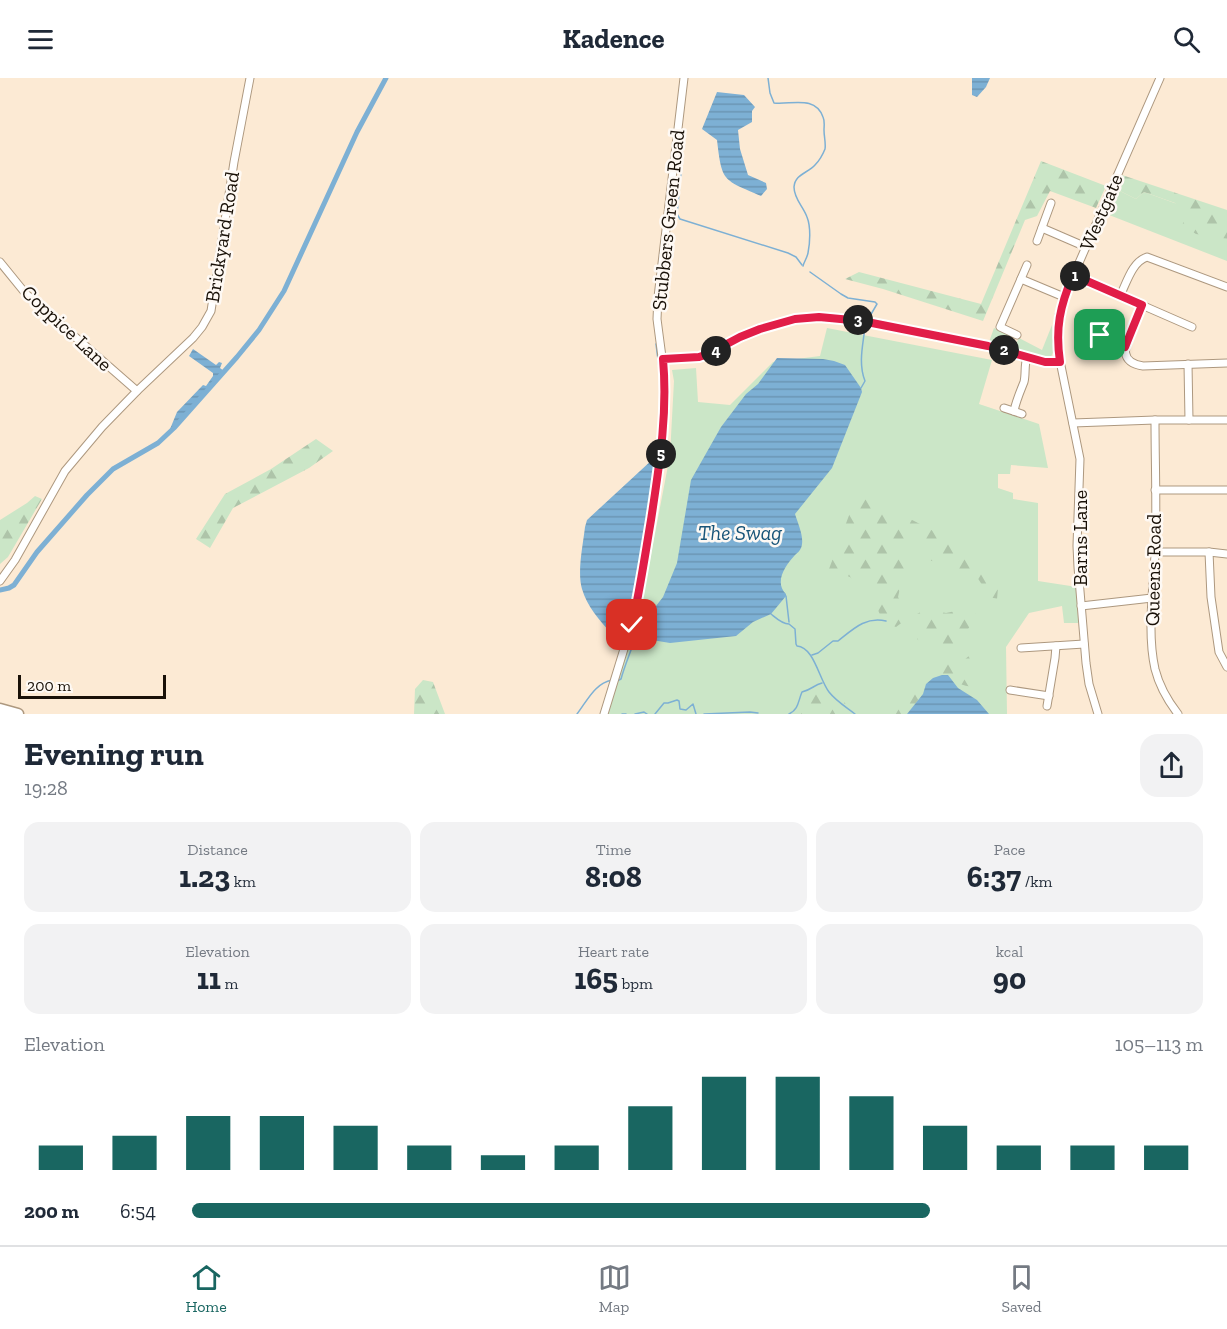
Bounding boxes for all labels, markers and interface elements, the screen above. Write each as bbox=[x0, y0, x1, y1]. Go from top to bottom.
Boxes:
icon: menu bbox=[24, 23, 57, 56]
text: Kadence bbox=[562, 23, 665, 55]
icon: search bbox=[1170, 23, 1203, 56]
street label: Stubbers Green Road bbox=[647, 128, 689, 312]
street label: Brickyard Road bbox=[200, 170, 244, 304]
street label: Westgate bbox=[1074, 170, 1128, 254]
pin: 1 bbox=[1060, 261, 1090, 291]
text: 1 bbox=[1072, 266, 1078, 285]
street label: Coppice Lane bbox=[17, 280, 117, 376]
pin: 3 bbox=[843, 305, 873, 335]
pin bbox=[1074, 309, 1125, 360]
text: 3 bbox=[854, 310, 862, 329]
icon: arrive bbox=[1083, 318, 1116, 351]
pin: 2 bbox=[989, 335, 1019, 365]
pin: 4 bbox=[701, 336, 731, 366]
text: 2 bbox=[1000, 340, 1008, 359]
text: 4 bbox=[711, 341, 721, 360]
pin: 5 bbox=[646, 439, 676, 469]
text: 5 bbox=[657, 444, 665, 463]
street label: Barns Lane bbox=[1068, 490, 1092, 586]
street label: Queens Road bbox=[1140, 514, 1166, 626]
water label: The Swag bbox=[698, 520, 782, 545]
pin bbox=[606, 599, 657, 650]
icon: check bbox=[615, 608, 648, 641]
scale bar bbox=[18, 672, 166, 700]
text: 200 m bbox=[27, 676, 71, 695]
text: Evening run bbox=[24, 734, 204, 773]
button: share bbox=[1140, 734, 1203, 797]
text: 19:28 bbox=[24, 776, 68, 800]
text: Distance bbox=[187, 840, 248, 859]
text: Time bbox=[596, 840, 631, 859]
text: Pace bbox=[994, 840, 1025, 859]
text: 1.23 bbox=[179, 859, 230, 895]
text: 8:08 bbox=[585, 859, 642, 895]
text: 6:37 bbox=[967, 859, 1021, 895]
text: km bbox=[230, 872, 256, 891]
text: /km bbox=[1021, 872, 1052, 891]
text: Elevation bbox=[185, 942, 250, 961]
text: Heart rate bbox=[578, 942, 649, 961]
text: kcal bbox=[996, 942, 1023, 961]
text: 11 bbox=[197, 961, 221, 997]
text: 165 bbox=[574, 961, 618, 997]
text: 90 bbox=[993, 961, 1026, 997]
text: m bbox=[221, 974, 238, 993]
text: bpm bbox=[618, 974, 653, 993]
text: Elevation bbox=[24, 1032, 105, 1056]
text: 105–113 m bbox=[1115, 1032, 1203, 1056]
text: 200 m bbox=[24, 1199, 79, 1223]
text: 6:54 bbox=[120, 1199, 156, 1223]
tab: Home bbox=[185, 1261, 227, 1316]
tab: Map bbox=[598, 1261, 631, 1316]
tab: Saved bbox=[1001, 1261, 1042, 1316]

